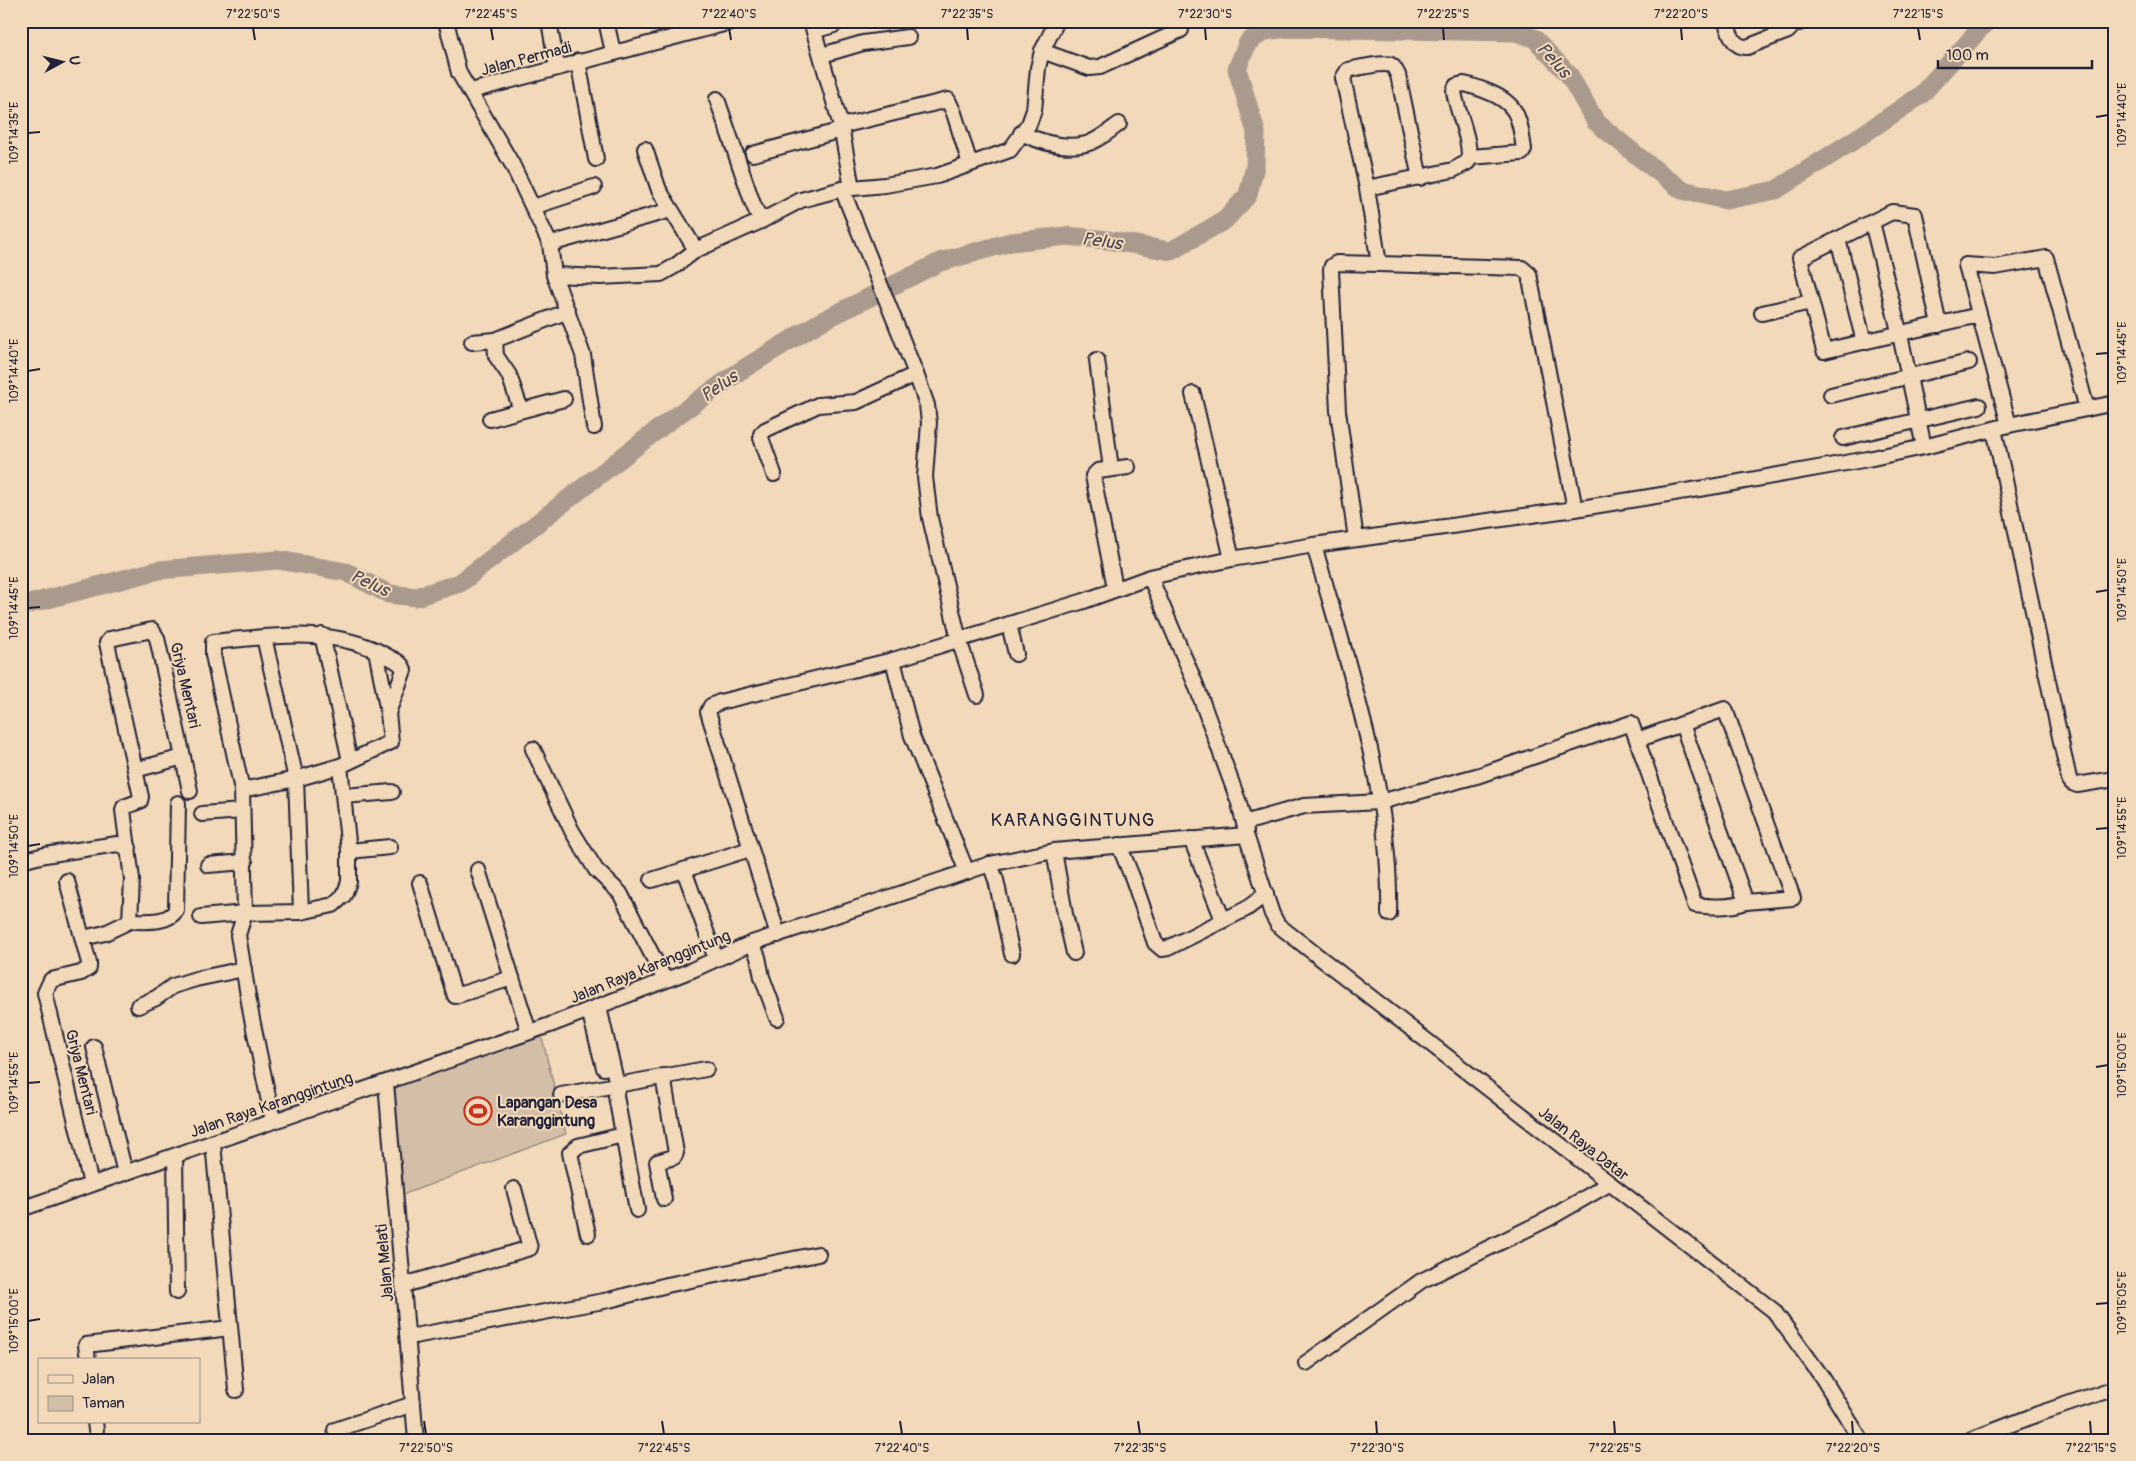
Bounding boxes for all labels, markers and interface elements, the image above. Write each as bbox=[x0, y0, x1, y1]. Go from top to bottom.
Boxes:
text: 7°22'50"S bbox=[226, 7, 280, 22]
text: 7°22'45"S bbox=[465, 7, 517, 22]
text: 7°22'40"S bbox=[702, 7, 756, 22]
text: 7°22'35"S bbox=[941, 7, 993, 22]
text: 7°22'30"S bbox=[1178, 7, 1232, 22]
text: 7°22'25"S bbox=[1417, 7, 1469, 22]
text: 7°22'20"S bbox=[1654, 7, 1708, 22]
text: 7°22'15"S bbox=[1893, 7, 1943, 22]
street label: Jalan Permadi bbox=[479, 37, 574, 81]
north arrow bbox=[38, 38, 88, 88]
water label: Pelus bbox=[1532, 38, 1577, 84]
scale bar bbox=[1938, 38, 2092, 70]
text: 100 m bbox=[1946, 46, 1989, 65]
text: U bbox=[65, 55, 83, 66]
text: 109°14'40"E bbox=[2115, 83, 2130, 147]
text: 109°14'35"E bbox=[7, 102, 22, 164]
water label: Pelus bbox=[1080, 227, 1125, 256]
text: 109°14'45"E bbox=[2115, 322, 2130, 384]
text: 109°14'40"E bbox=[7, 339, 22, 403]
water label: Pelus bbox=[696, 364, 744, 407]
text: 109°14'50"E bbox=[2115, 558, 2130, 622]
water label: Pelus bbox=[347, 565, 395, 603]
text: 109°14'45"E bbox=[7, 577, 22, 639]
street label: Griya Mentari bbox=[165, 640, 205, 730]
text: 109°14'55"E bbox=[2115, 797, 2130, 859]
district label: KARANGGINTUNG bbox=[991, 808, 1155, 832]
text: 109°14'50"E bbox=[7, 814, 22, 878]
street label: Jalan Raya Karanggintung bbox=[567, 926, 733, 1008]
street label: Griya Mentari bbox=[61, 1027, 101, 1117]
text: 109°15'00"E bbox=[2115, 1032, 2130, 1098]
text: 109°14'55"E bbox=[7, 1052, 22, 1114]
street label: Jalan Raya Karanggintung bbox=[187, 1068, 355, 1142]
place label: Lapangan Desa Karanggintung bbox=[497, 1093, 598, 1131]
sports icon: Lapangan Desa Karanggintung bbox=[463, 1096, 493, 1126]
street label: Jalan Raya Datar bbox=[1534, 1102, 1633, 1186]
street label: Jalan Melati bbox=[372, 1223, 398, 1303]
text: 109°15'05"E bbox=[2115, 1271, 2130, 1335]
text: 109°15'00"E bbox=[7, 1288, 22, 1354]
legend bbox=[38, 1358, 200, 1424]
text: Jalan bbox=[82, 1370, 115, 1389]
text: Taman bbox=[82, 1394, 125, 1413]
text: 7°22'50"S bbox=[399, 1441, 453, 1456]
text: 7°22'45"S bbox=[638, 1441, 690, 1456]
text: 7°22'40"S bbox=[875, 1441, 929, 1456]
text: 7°22'35"S bbox=[1114, 1441, 1166, 1456]
text: 7°22'30"S bbox=[1350, 1441, 1404, 1456]
text: 7°22'25"S bbox=[1589, 1441, 1641, 1456]
text: 7°22'20"S bbox=[1826, 1441, 1880, 1456]
text: 7°22'15"S bbox=[2066, 1441, 2116, 1456]

